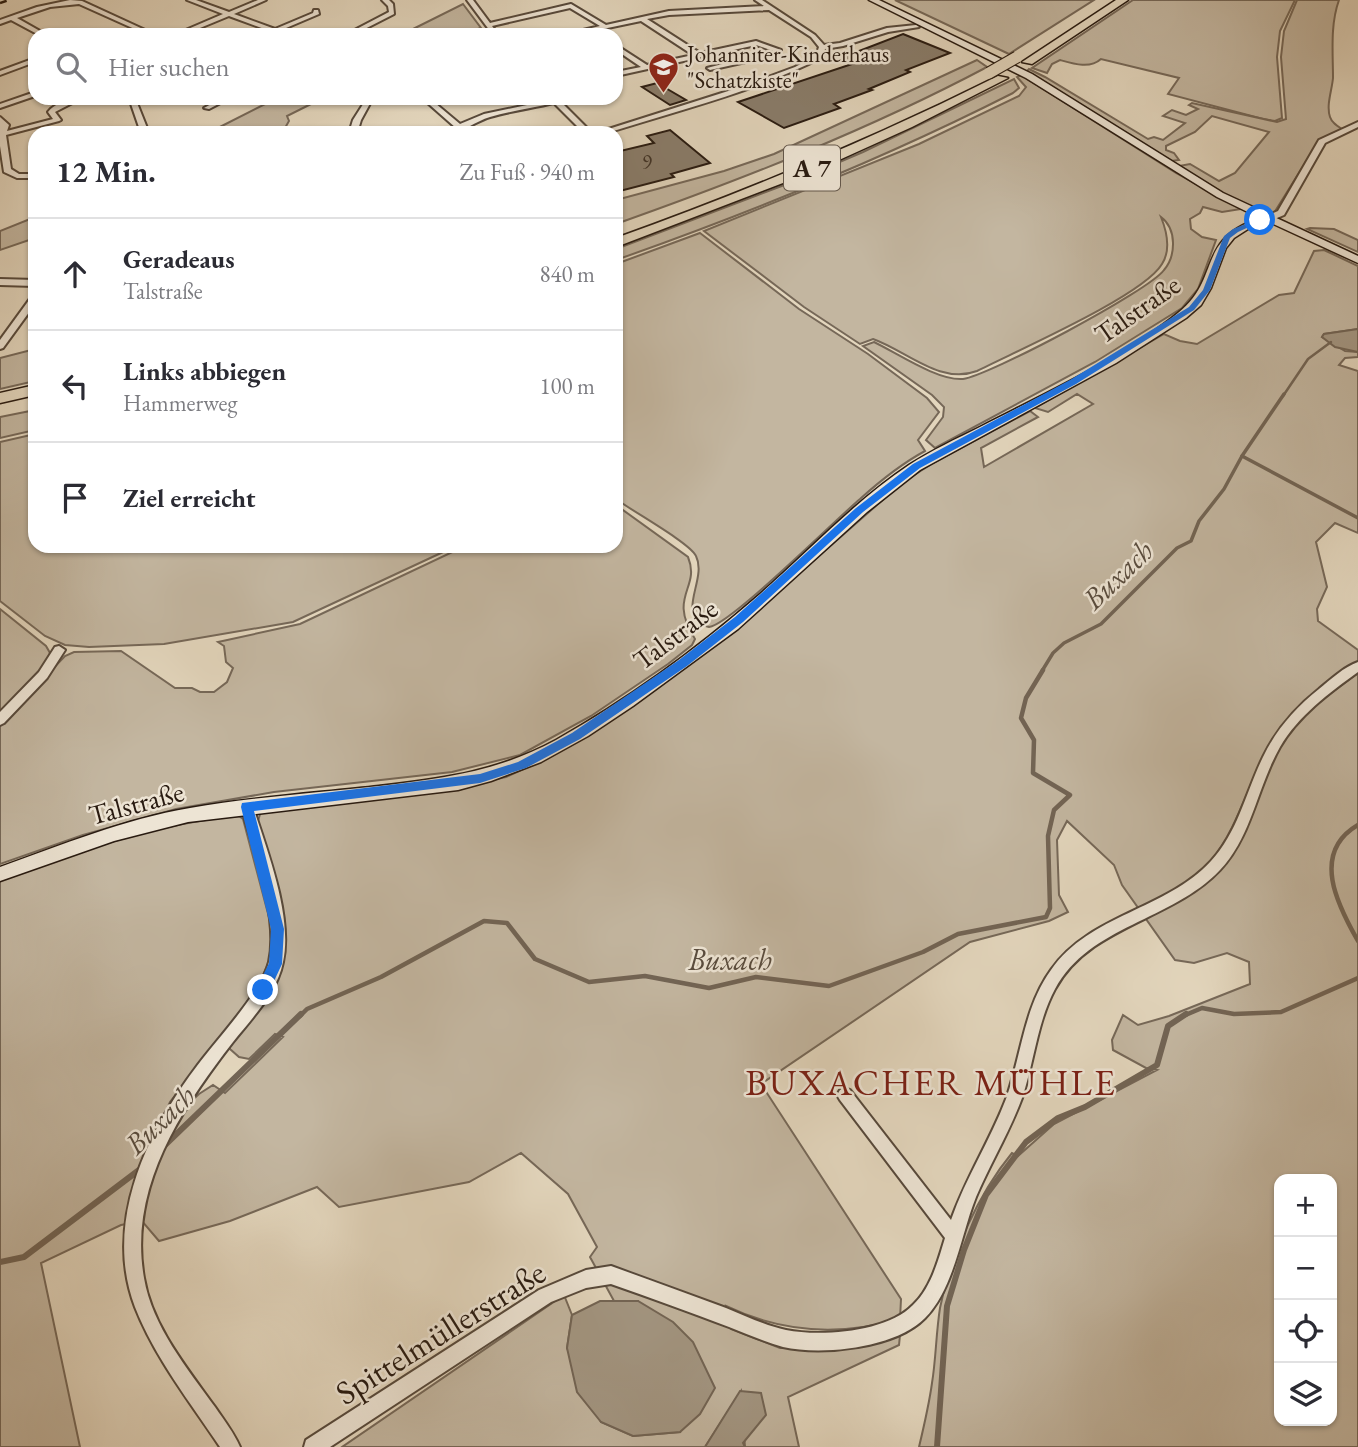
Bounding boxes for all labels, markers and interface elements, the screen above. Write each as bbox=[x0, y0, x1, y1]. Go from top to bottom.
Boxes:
search box bbox=[28, 28, 623, 105]
place label: Johanniter-Kinderhaus "Schatzkiste" bbox=[685, 39, 889, 95]
icon: search bbox=[52, 48, 90, 86]
text: Hier suchen bbox=[108, 50, 229, 84]
school or university icon: Johanniter-Kinderhaus "Schatzkiste" bbox=[647, 50, 681, 94]
road number: A 7 bbox=[784, 146, 840, 190]
house number: 9 bbox=[642, 148, 652, 175]
text: 12 Min. bbox=[56, 152, 156, 191]
text: Zu Fuß · 940 m bbox=[460, 157, 595, 187]
route start bbox=[1244, 204, 1275, 235]
text: Geradeaus bbox=[123, 242, 235, 276]
icon: ahead bbox=[56, 255, 94, 293]
text: 840 m bbox=[539, 259, 595, 289]
street label: Talstraße bbox=[1087, 266, 1187, 352]
text: Talstraße bbox=[123, 276, 203, 306]
text: Links abbiegen bbox=[123, 354, 286, 388]
icon: left bbox=[56, 367, 94, 405]
text: 100 m bbox=[539, 371, 595, 401]
text: Hammerweg bbox=[123, 388, 237, 418]
icon: arrive bbox=[56, 479, 94, 517]
text: Ziel erreicht bbox=[123, 481, 255, 515]
water label: Buxach bbox=[1073, 531, 1162, 618]
street label: Talstraße bbox=[625, 590, 725, 678]
street label: Talstraße bbox=[84, 773, 188, 833]
water label: Buxach bbox=[687, 940, 772, 979]
route end bbox=[247, 974, 278, 1005]
district label: BUXACHER MÜHLE bbox=[745, 1058, 1117, 1106]
water label: Buxach bbox=[115, 1076, 204, 1163]
map controls bbox=[1274, 1174, 1337, 1426]
button: + bbox=[1274, 1174, 1337, 1237]
button: − bbox=[1274, 1237, 1337, 1300]
street label: Spittelmüllerstraße bbox=[327, 1251, 553, 1414]
button: locate bbox=[1274, 1300, 1337, 1363]
button: layers bbox=[1274, 1363, 1337, 1426]

